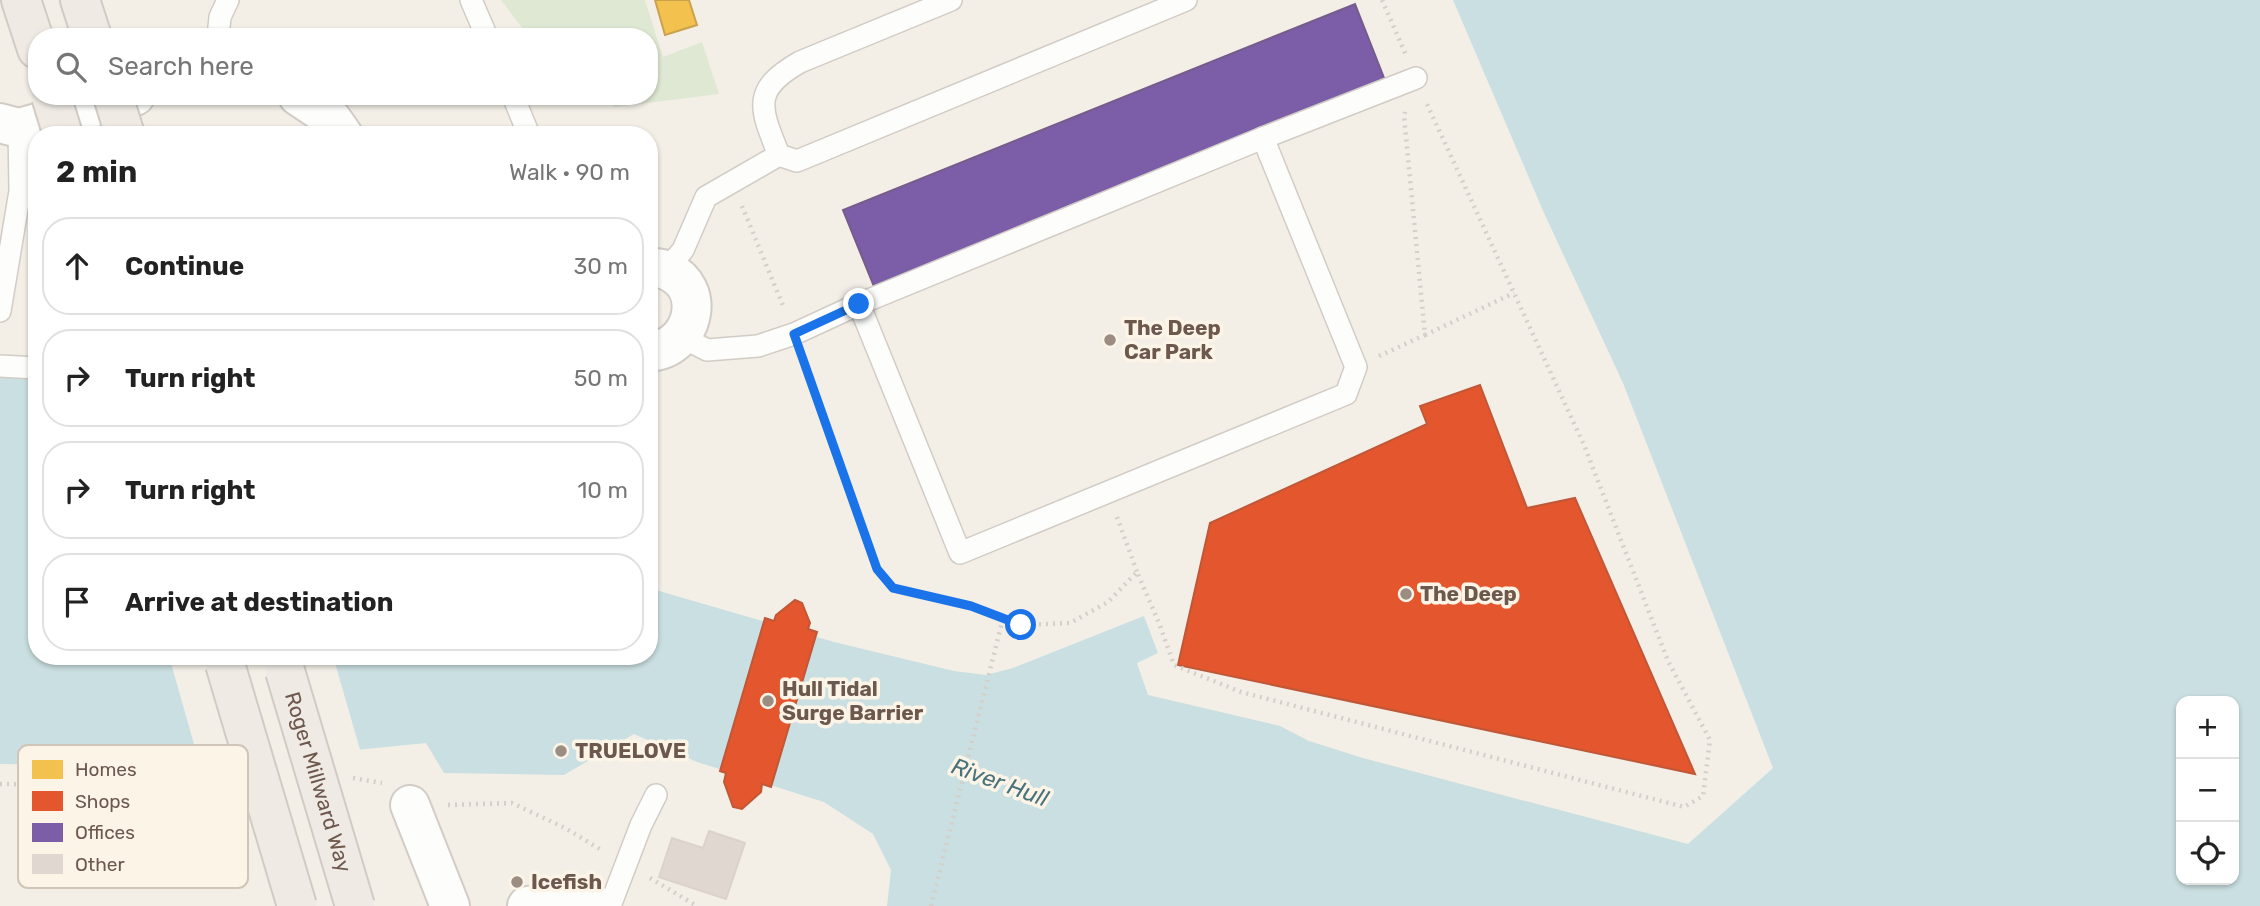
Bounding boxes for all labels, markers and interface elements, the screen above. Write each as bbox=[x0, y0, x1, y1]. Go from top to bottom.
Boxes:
search box bbox=[28, 28, 658, 105]
icon: search bbox=[52, 48, 90, 86]
text: Search here bbox=[108, 51, 254, 82]
text: 2 min bbox=[56, 154, 137, 190]
text: Walk · 90 m bbox=[509, 158, 630, 186]
icon: ahead bbox=[58, 247, 96, 285]
text: Continue bbox=[125, 251, 244, 282]
text: 30 m bbox=[573, 252, 628, 280]
route end bbox=[843, 288, 874, 319]
place label: The Deep Car Park bbox=[1124, 315, 1221, 364]
marker: The Deep Car Park bbox=[1102, 332, 1118, 348]
icon: right bbox=[58, 359, 96, 397]
text: Turn right bbox=[125, 363, 255, 394]
text: 50 m bbox=[574, 364, 628, 392]
icon: right bbox=[58, 471, 96, 509]
text: Turn right bbox=[125, 475, 255, 506]
text: 10 m bbox=[577, 476, 628, 504]
place label: The Deep bbox=[1420, 581, 1517, 606]
icon: arrive bbox=[58, 583, 96, 621]
marker: The Deep bbox=[1398, 586, 1414, 602]
text: Arrive at destination bbox=[125, 587, 393, 618]
route start bbox=[1005, 609, 1036, 640]
place label: Hull Tidal Surge Barrier bbox=[782, 676, 924, 725]
street label: Roger Millward Way bbox=[280, 689, 357, 876]
marker: Hull Tidal Surge Barrier bbox=[760, 693, 776, 709]
map controls bbox=[2176, 696, 2239, 885]
button: + bbox=[2176, 696, 2239, 759]
place label: TRUELOVE bbox=[575, 738, 686, 763]
marker: TRUELOVE bbox=[553, 743, 569, 759]
legend bbox=[18, 745, 248, 888]
water label: River Hull bbox=[948, 752, 1053, 813]
text: Homes bbox=[75, 758, 137, 781]
button: − bbox=[2176, 759, 2239, 822]
text: Shops bbox=[75, 790, 130, 813]
text: Offices bbox=[75, 821, 135, 844]
button: locate bbox=[2176, 822, 2239, 885]
text: Other bbox=[75, 853, 126, 876]
place label: Icefish bbox=[531, 869, 602, 894]
marker: Icefish bbox=[509, 874, 525, 890]

